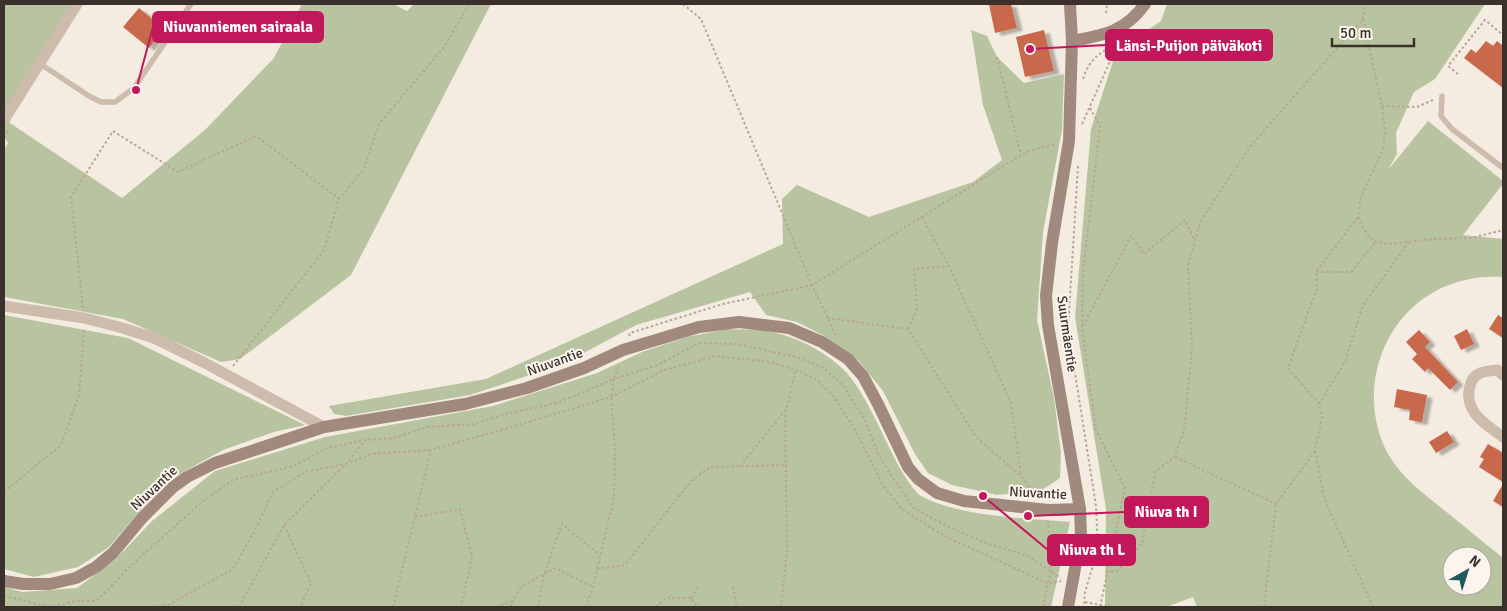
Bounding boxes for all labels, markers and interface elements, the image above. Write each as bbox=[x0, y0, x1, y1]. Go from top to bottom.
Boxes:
callout: Niuvanniemen sairaala bbox=[153, 12, 323, 42]
scale bar bbox=[1332, 15, 1414, 47]
text: Niuvanniemen sairaala bbox=[163, 18, 313, 36]
text: 50 m bbox=[1340, 24, 1371, 42]
callout: Länsi-Puijon päiväkoti bbox=[1106, 30, 1272, 60]
text: Länsi-Puijon päiväkoti bbox=[1116, 37, 1262, 55]
street label: Suurmäentie bbox=[1053, 295, 1081, 373]
street label: Niuvantie bbox=[525, 344, 585, 380]
street label: Niuvantie bbox=[127, 462, 181, 514]
street label: Niuvantie bbox=[1009, 483, 1067, 503]
callout: Niuva th I bbox=[1125, 497, 1208, 527]
text: Niuva th I bbox=[1134, 503, 1198, 521]
callout: Niuva th L bbox=[1048, 535, 1135, 565]
text: Niuva th L bbox=[1059, 541, 1125, 559]
north arrow bbox=[1442, 546, 1492, 596]
text: N bbox=[1466, 552, 1484, 571]

